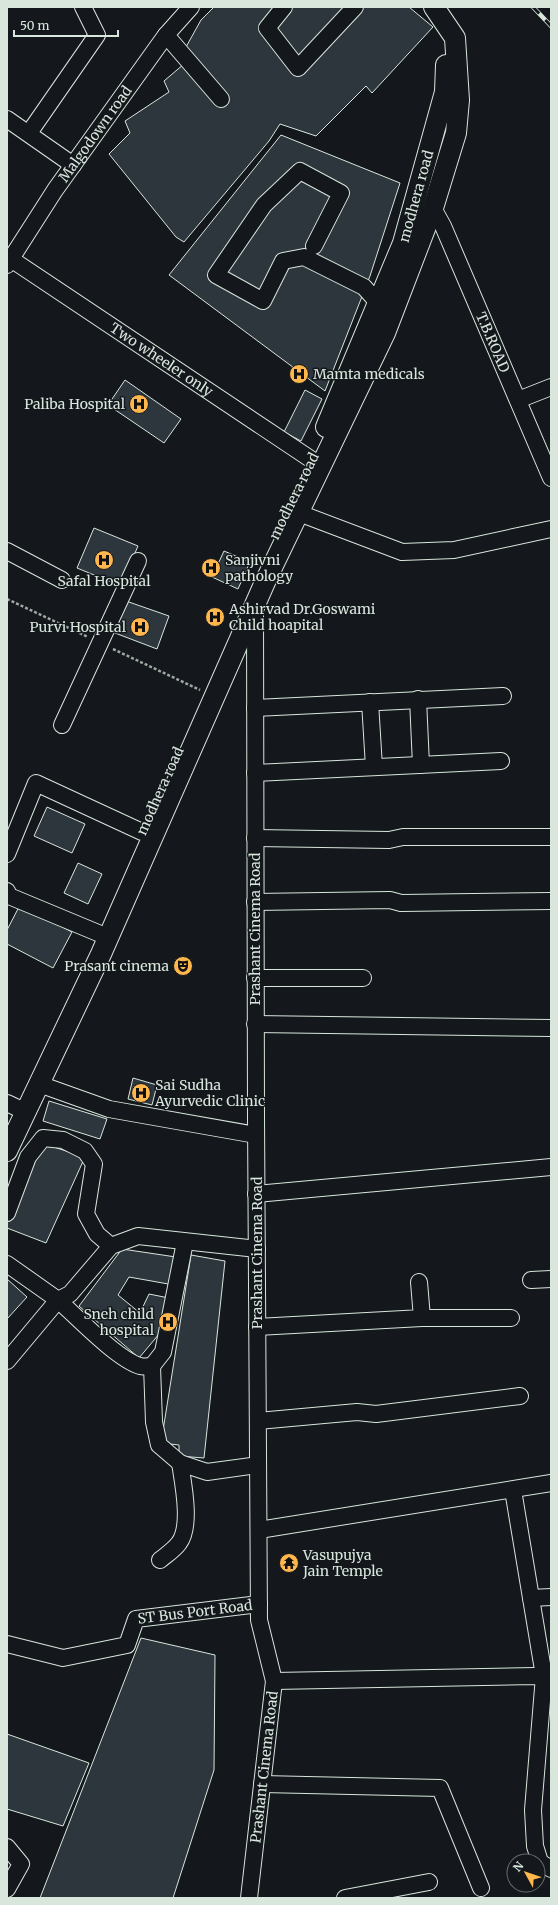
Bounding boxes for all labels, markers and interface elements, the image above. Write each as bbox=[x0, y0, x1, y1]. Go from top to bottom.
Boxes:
scale bar bbox=[14, 12, 118, 38]
text: 50 m bbox=[20, 18, 49, 33]
street label: Malgodown road bbox=[55, 82, 136, 186]
street label: modhera road bbox=[395, 148, 438, 244]
street label: T.B.ROAD bbox=[472, 309, 514, 376]
street label: Two wheeler only bbox=[107, 319, 217, 401]
hospital icon: Mamta medicals bbox=[288, 363, 310, 385]
place label: Mamta medicals bbox=[313, 365, 425, 383]
hospital icon: Paliba Hospital bbox=[128, 393, 150, 415]
place label: Paliba Hospital bbox=[24, 395, 126, 413]
street label: modhera road bbox=[265, 449, 323, 542]
hospital icon: Safal Hospital bbox=[93, 549, 115, 571]
place label: Sanjivni pathology bbox=[225, 551, 294, 585]
hospital icon: Sanjivni pathology bbox=[200, 557, 222, 579]
place label: Safal Hospital bbox=[57, 572, 151, 590]
place label: Ashirvad Dr.Goswami Child hoapital bbox=[228, 600, 376, 634]
hospital icon: Ashirvad Dr.Goswami Child hoapital bbox=[204, 606, 226, 628]
hospital icon: Purvi Hospital bbox=[129, 616, 151, 638]
place label: Purvi Hospital bbox=[29, 618, 127, 636]
street label: modhera road bbox=[133, 744, 188, 838]
street label: Prashant Cinema Road bbox=[246, 852, 264, 1005]
theatre icon: Prasant cinema bbox=[172, 955, 194, 977]
place label: Prasant cinema bbox=[64, 957, 169, 975]
place label: Sai Sudha Ayurvedic Clinic bbox=[154, 1076, 265, 1110]
hospital icon: Sai Sudha Ayurvedic Clinic bbox=[130, 1082, 152, 1104]
street label: Prashant Cinema Road bbox=[248, 1176, 266, 1329]
place label: Sneh child hospital bbox=[83, 1305, 155, 1339]
hospital icon: Sneh child hospital bbox=[157, 1311, 179, 1333]
place label: Vasupujya Jain Temple bbox=[302, 1546, 383, 1580]
temple icon: Vasupujya Jain Temple bbox=[278, 1552, 300, 1574]
street label: ST Bus Port Road bbox=[137, 1596, 254, 1628]
street label: Prashant Cinema Road bbox=[246, 1689, 282, 1844]
north arrow bbox=[506, 1853, 546, 1893]
text: N bbox=[510, 1859, 527, 1874]

